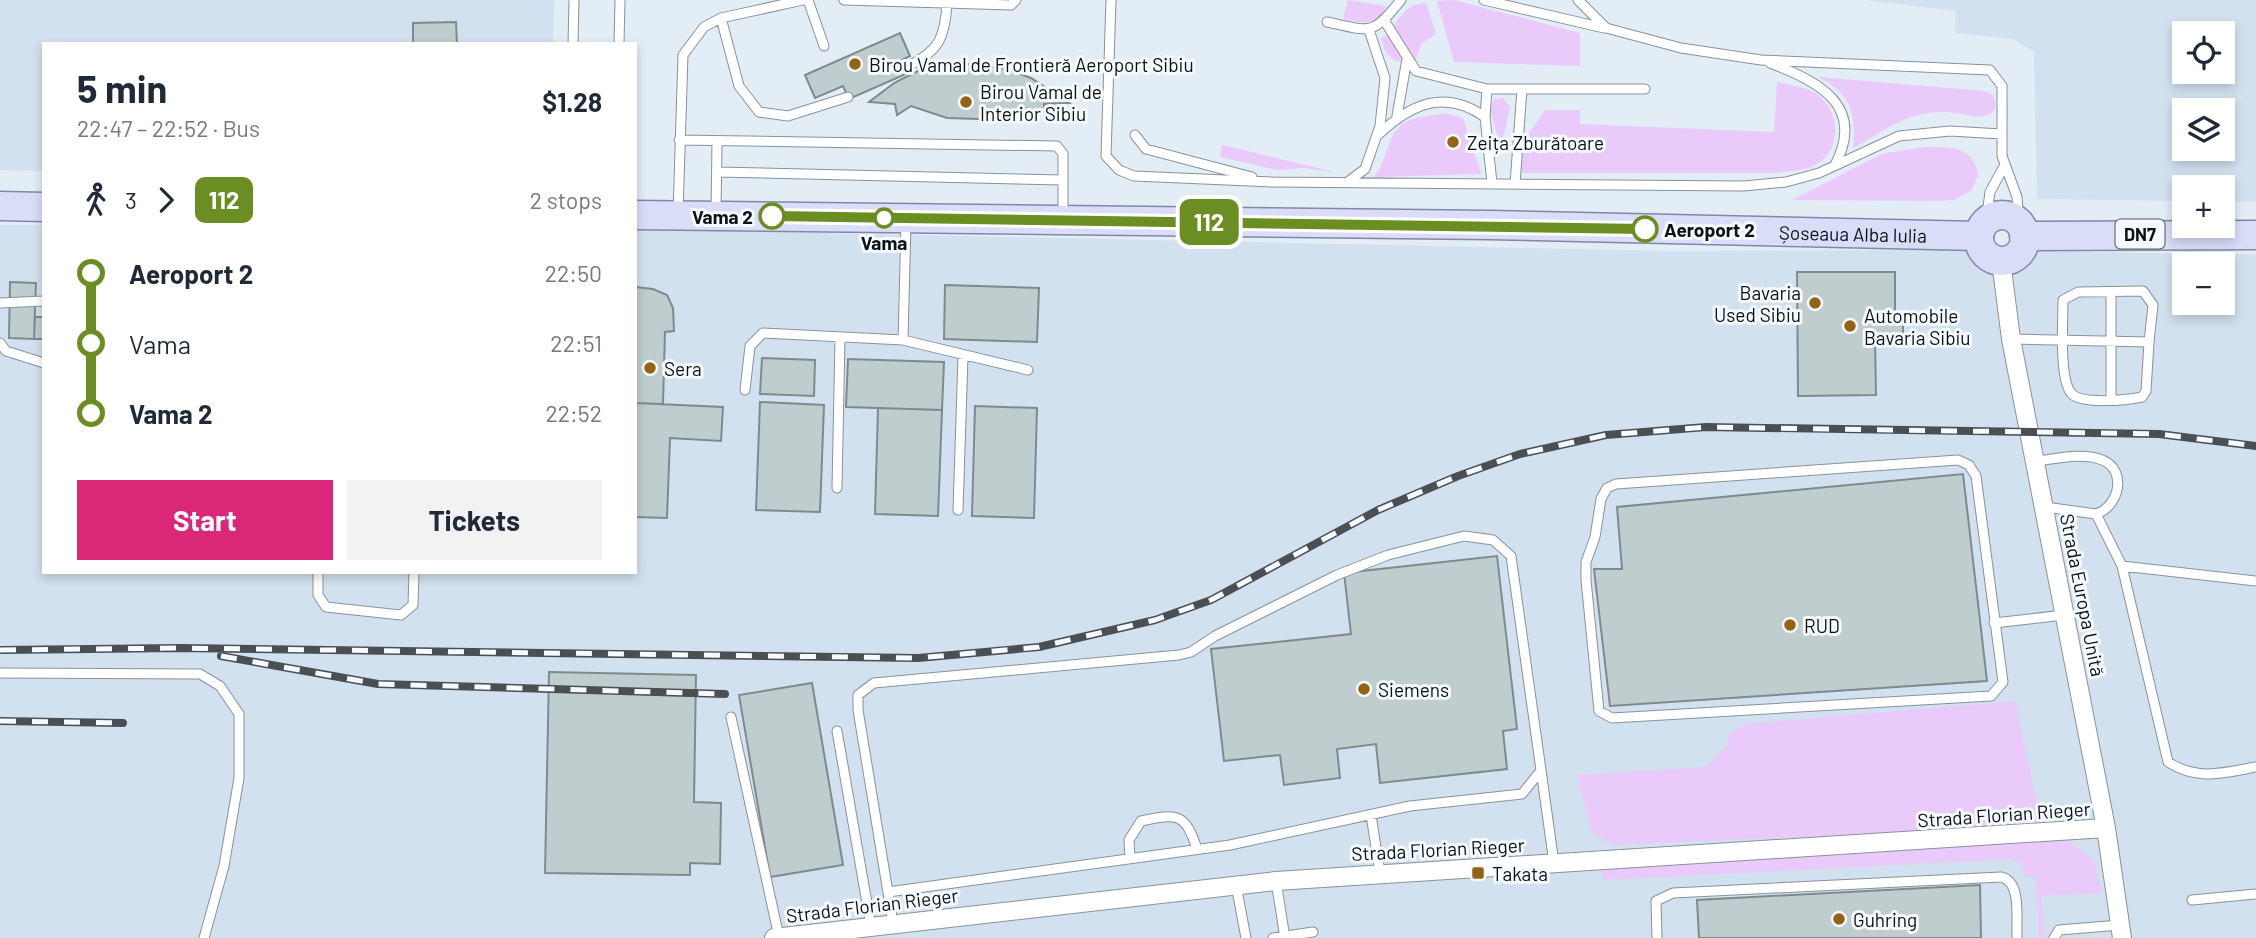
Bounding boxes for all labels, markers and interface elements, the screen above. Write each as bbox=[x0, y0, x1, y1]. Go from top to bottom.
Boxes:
map controls bbox=[2172, 21, 2235, 315]
button: locate bbox=[2172, 21, 2235, 84]
place label: Birou Vamal de Frontieră Aeroport Sibiu bbox=[869, 53, 1194, 76]
marker: Birou Vamal de Frontieră Aeroport Sibiu bbox=[847, 56, 863, 72]
text: 5 min bbox=[77, 65, 167, 111]
place label: Birou Vamal de Interior Sibiu bbox=[980, 80, 1102, 125]
text: $1.28 bbox=[542, 86, 602, 117]
marker: Birou Vamal de Interior Sibiu bbox=[958, 94, 974, 110]
button: layers bbox=[2172, 98, 2235, 161]
text: 22:47 – 22:52 · Bus bbox=[77, 114, 260, 142]
place label: Zeița Zburătoare bbox=[1467, 131, 1604, 154]
marker: Zeița Zburătoare bbox=[1445, 134, 1461, 150]
button: + bbox=[2172, 175, 2235, 238]
icon: walk bbox=[77, 181, 115, 219]
icon: forward bbox=[147, 181, 185, 219]
text: 112 bbox=[209, 185, 239, 214]
text: 3 bbox=[125, 186, 137, 214]
text: 2 stops bbox=[530, 186, 602, 214]
line badge: 112 bbox=[1169, 199, 1249, 245]
marker: Vama 2 bbox=[759, 203, 785, 229]
place label: Vama 2 bbox=[692, 205, 753, 228]
text: 112 bbox=[1194, 207, 1224, 236]
marker: Vama bbox=[874, 208, 894, 228]
marker: Aeroport 2 bbox=[1632, 216, 1658, 242]
place label: Aeroport 2 bbox=[1664, 218, 1755, 241]
street label: Șoseaua Alba Iulia bbox=[1779, 220, 1927, 246]
road number: DN7 bbox=[2116, 220, 2164, 248]
place label: Vama bbox=[861, 231, 907, 254]
button: − bbox=[2172, 252, 2235, 315]
text: Aeroport 2 bbox=[129, 258, 253, 289]
text: 22:50 bbox=[545, 259, 602, 287]
place label: Bavaria Used Sibiu bbox=[1714, 281, 1801, 326]
marker: Bavaria Used Sibiu bbox=[1807, 295, 1823, 311]
place label: Automobile Bavaria Sibiu bbox=[1864, 304, 1971, 349]
marker: Automobile Bavaria Sibiu bbox=[1842, 318, 1858, 334]
text: Vama bbox=[129, 328, 191, 359]
text: 22:51 bbox=[550, 329, 602, 357]
place label: Sera bbox=[664, 357, 702, 380]
marker: Sera bbox=[642, 360, 658, 376]
text: Vama 2 bbox=[129, 398, 213, 429]
text: 22:52 bbox=[545, 399, 602, 427]
button: Start bbox=[77, 480, 333, 560]
button: Tickets bbox=[347, 480, 602, 560]
street label: Strada Europa Unită bbox=[2056, 512, 2110, 678]
place label: RUD bbox=[1804, 614, 1840, 637]
marker: RUD bbox=[1782, 617, 1798, 633]
place label: Siemens bbox=[1378, 678, 1449, 701]
marker: Siemens bbox=[1356, 681, 1372, 697]
street label: Strada Florian Rieger bbox=[1917, 796, 2091, 832]
street label: Strada Florian Rieger bbox=[1351, 833, 1525, 865]
place label: Takata bbox=[1492, 862, 1548, 885]
marker: Takata bbox=[1470, 865, 1486, 881]
street label: Strada Florian Rieger bbox=[785, 883, 959, 927]
place label: Guhring bbox=[1853, 908, 1917, 931]
marker: Guhring bbox=[1831, 911, 1847, 927]

